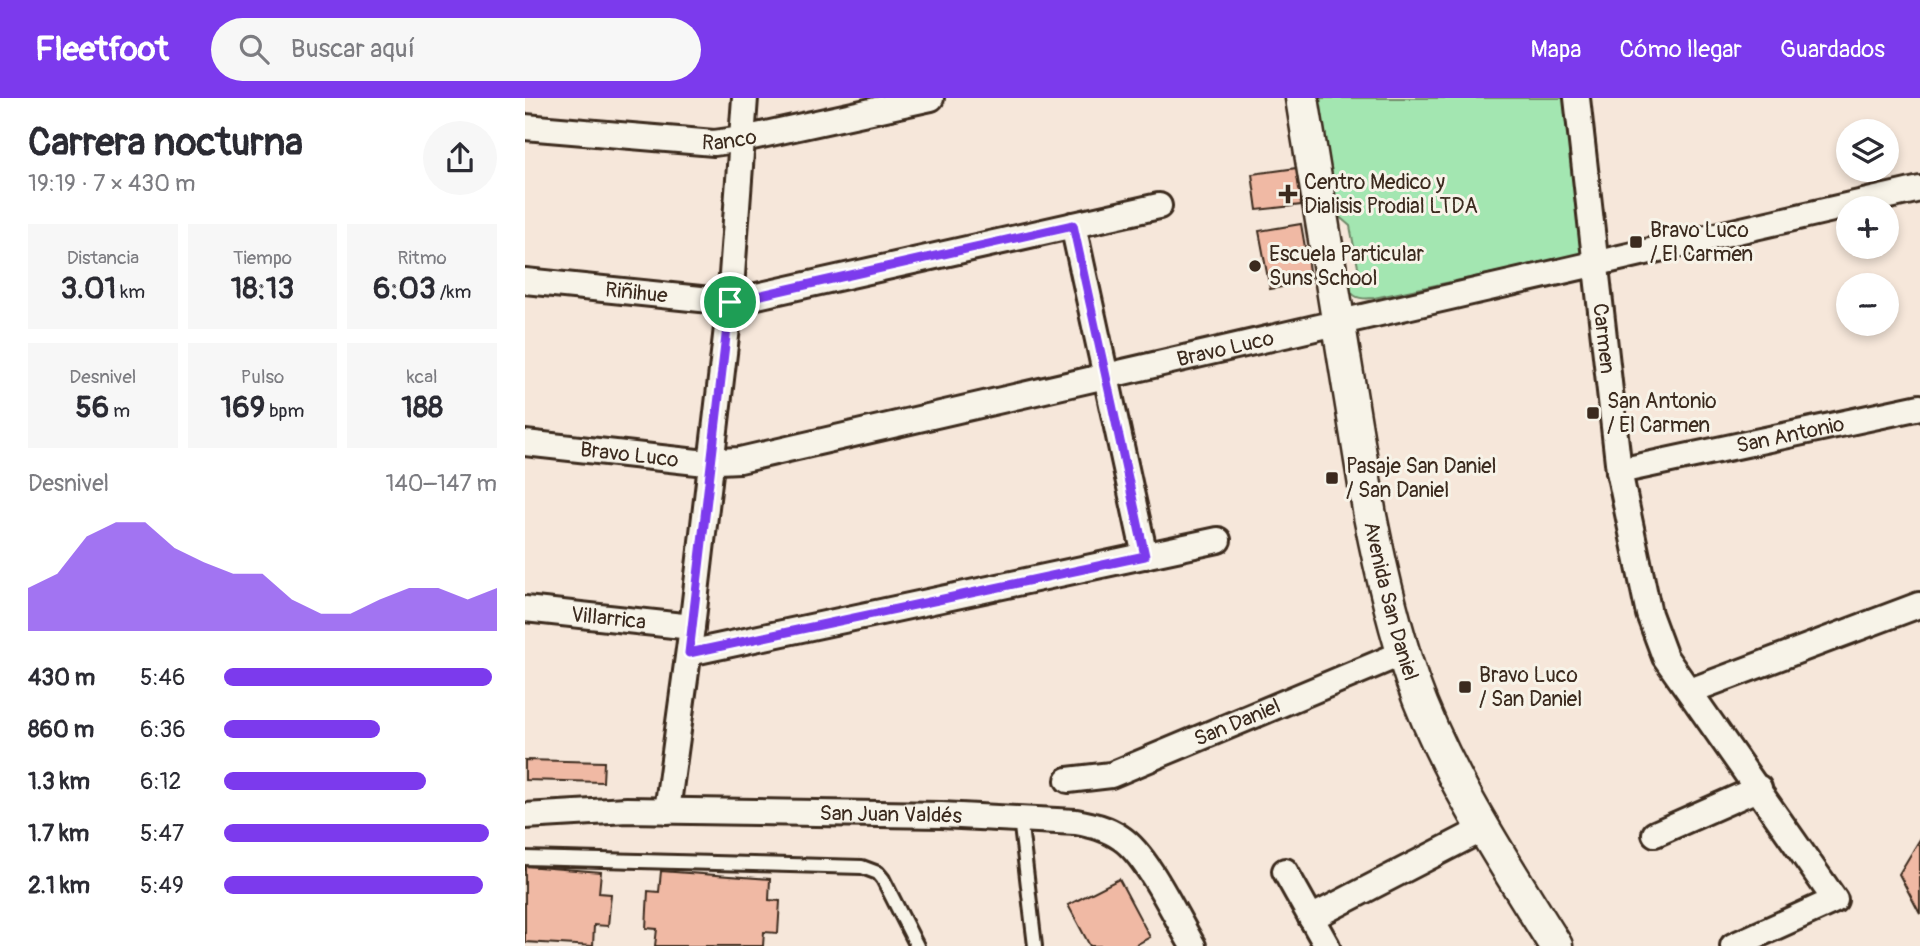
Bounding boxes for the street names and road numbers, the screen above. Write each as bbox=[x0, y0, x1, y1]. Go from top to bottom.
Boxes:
street label: Ranco bbox=[701, 123, 759, 156]
street label: Riñihue bbox=[604, 276, 670, 309]
street label: Carmen bbox=[1587, 302, 1621, 375]
street label: Bravo Luco bbox=[1174, 324, 1276, 373]
street label: San Antonio bbox=[1734, 410, 1847, 459]
street label: Bravo Luco bbox=[579, 436, 680, 473]
street label: Avenida San Daniel bbox=[1358, 519, 1425, 684]
street label: Villarrica bbox=[570, 601, 647, 635]
street label: San Daniel bbox=[1190, 692, 1284, 752]
street label: San Juan Valdés bbox=[819, 800, 963, 830]

